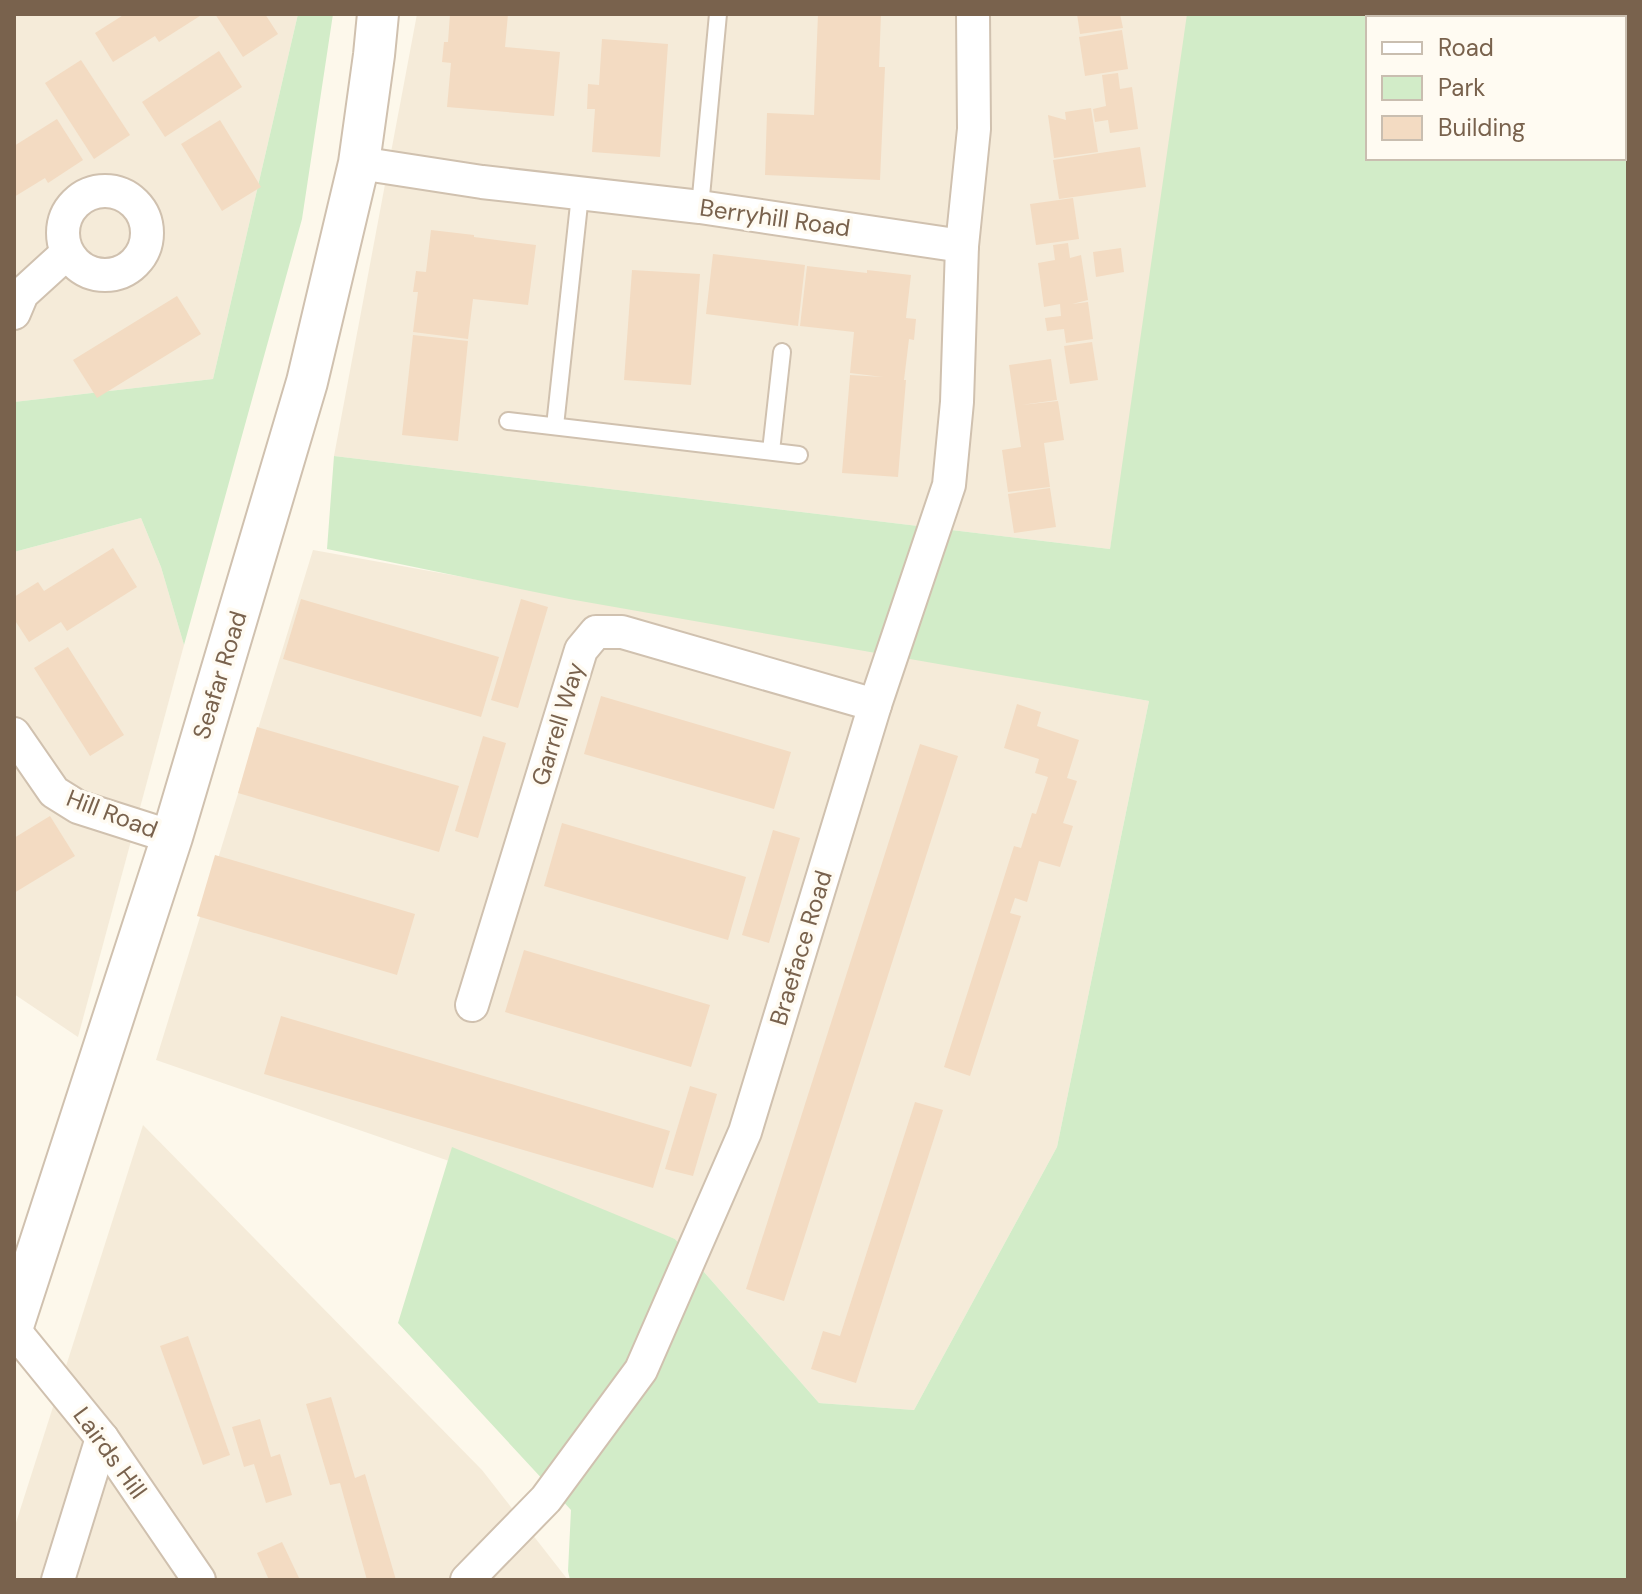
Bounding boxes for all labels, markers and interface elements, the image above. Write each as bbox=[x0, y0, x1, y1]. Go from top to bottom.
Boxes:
legend bbox=[1366, 16, 1626, 160]
text: Road bbox=[1438, 32, 1494, 63]
text: Park bbox=[1438, 72, 1485, 103]
text: Building bbox=[1438, 112, 1525, 143]
street label: Berryhill Road bbox=[698, 192, 852, 243]
street label: Seafar Road bbox=[185, 607, 254, 743]
street label: Garrell Way bbox=[524, 658, 591, 789]
street label: Hill Road bbox=[62, 782, 162, 845]
street label: Braeface Road bbox=[762, 867, 839, 1029]
street label: Lairds Hill bbox=[67, 1401, 154, 1505]

